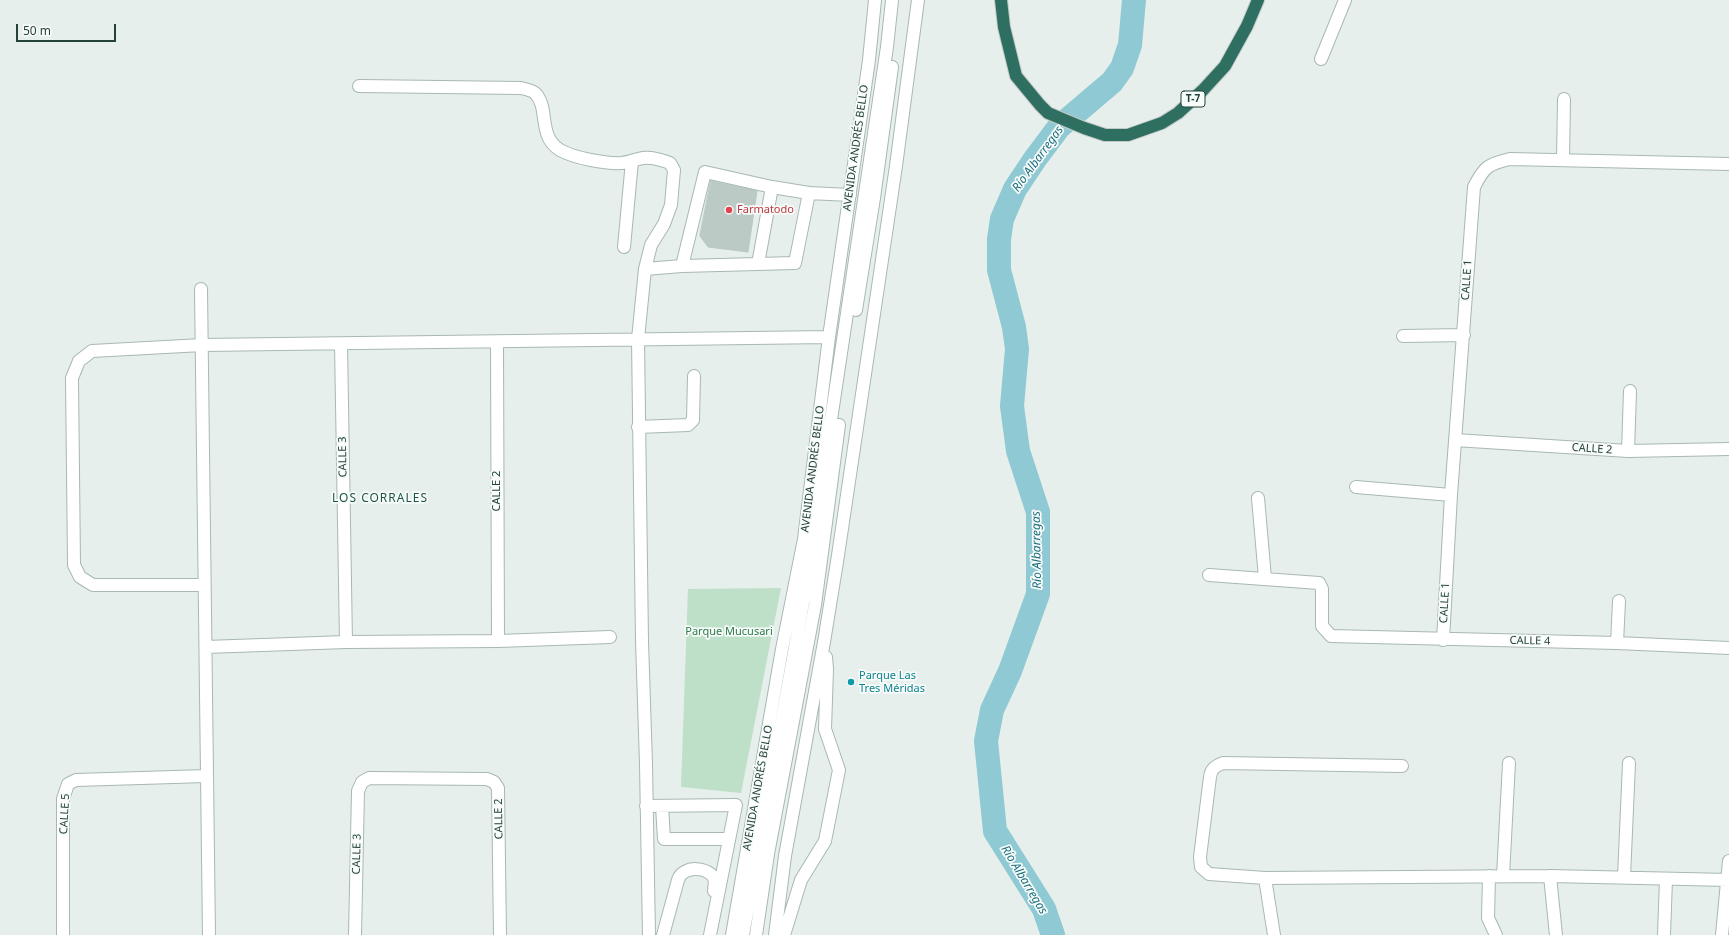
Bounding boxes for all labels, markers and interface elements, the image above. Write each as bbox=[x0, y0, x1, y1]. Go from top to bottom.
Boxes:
scale bar bbox=[18, 16, 118, 42]
text: 50 m bbox=[23, 22, 51, 39]
street label: AVENIDA ANDRÉS BELLO bbox=[841, 84, 871, 212]
road number: T-7 bbox=[1181, 91, 1205, 107]
water label: Río Albarregas bbox=[1009, 123, 1067, 195]
place label: Farmatodo bbox=[737, 203, 794, 217]
marker: Farmatodo bbox=[724, 205, 734, 215]
street label: CALLE 1 bbox=[1459, 259, 1475, 301]
street label: AVENIDA ANDRÉS BELLO bbox=[799, 405, 827, 533]
street label: CALLE 3 bbox=[336, 436, 350, 478]
street label: CALLE 2 bbox=[1571, 441, 1613, 457]
street label: CALLE 2 bbox=[490, 471, 504, 511]
district label: LOS CORRALES bbox=[332, 492, 428, 506]
water label: Río Albarregas bbox=[1029, 511, 1045, 589]
street label: CALLE 1 bbox=[1437, 582, 1453, 624]
park label: Parque Mucusari bbox=[685, 625, 773, 639]
street label: CALLE 4 bbox=[1509, 634, 1551, 648]
place label: Parque Las Tres Méridas bbox=[859, 669, 925, 695]
marker: Parque Las Tres Méridas bbox=[846, 677, 856, 687]
street label: AVENIDA ANDRÉS BELLO bbox=[740, 724, 776, 852]
street label: CALLE 5 bbox=[57, 793, 73, 835]
street label: CALLE 2 bbox=[492, 798, 506, 840]
street label: CALLE 3 bbox=[350, 833, 364, 875]
water label: Río Albarregas bbox=[998, 843, 1050, 917]

